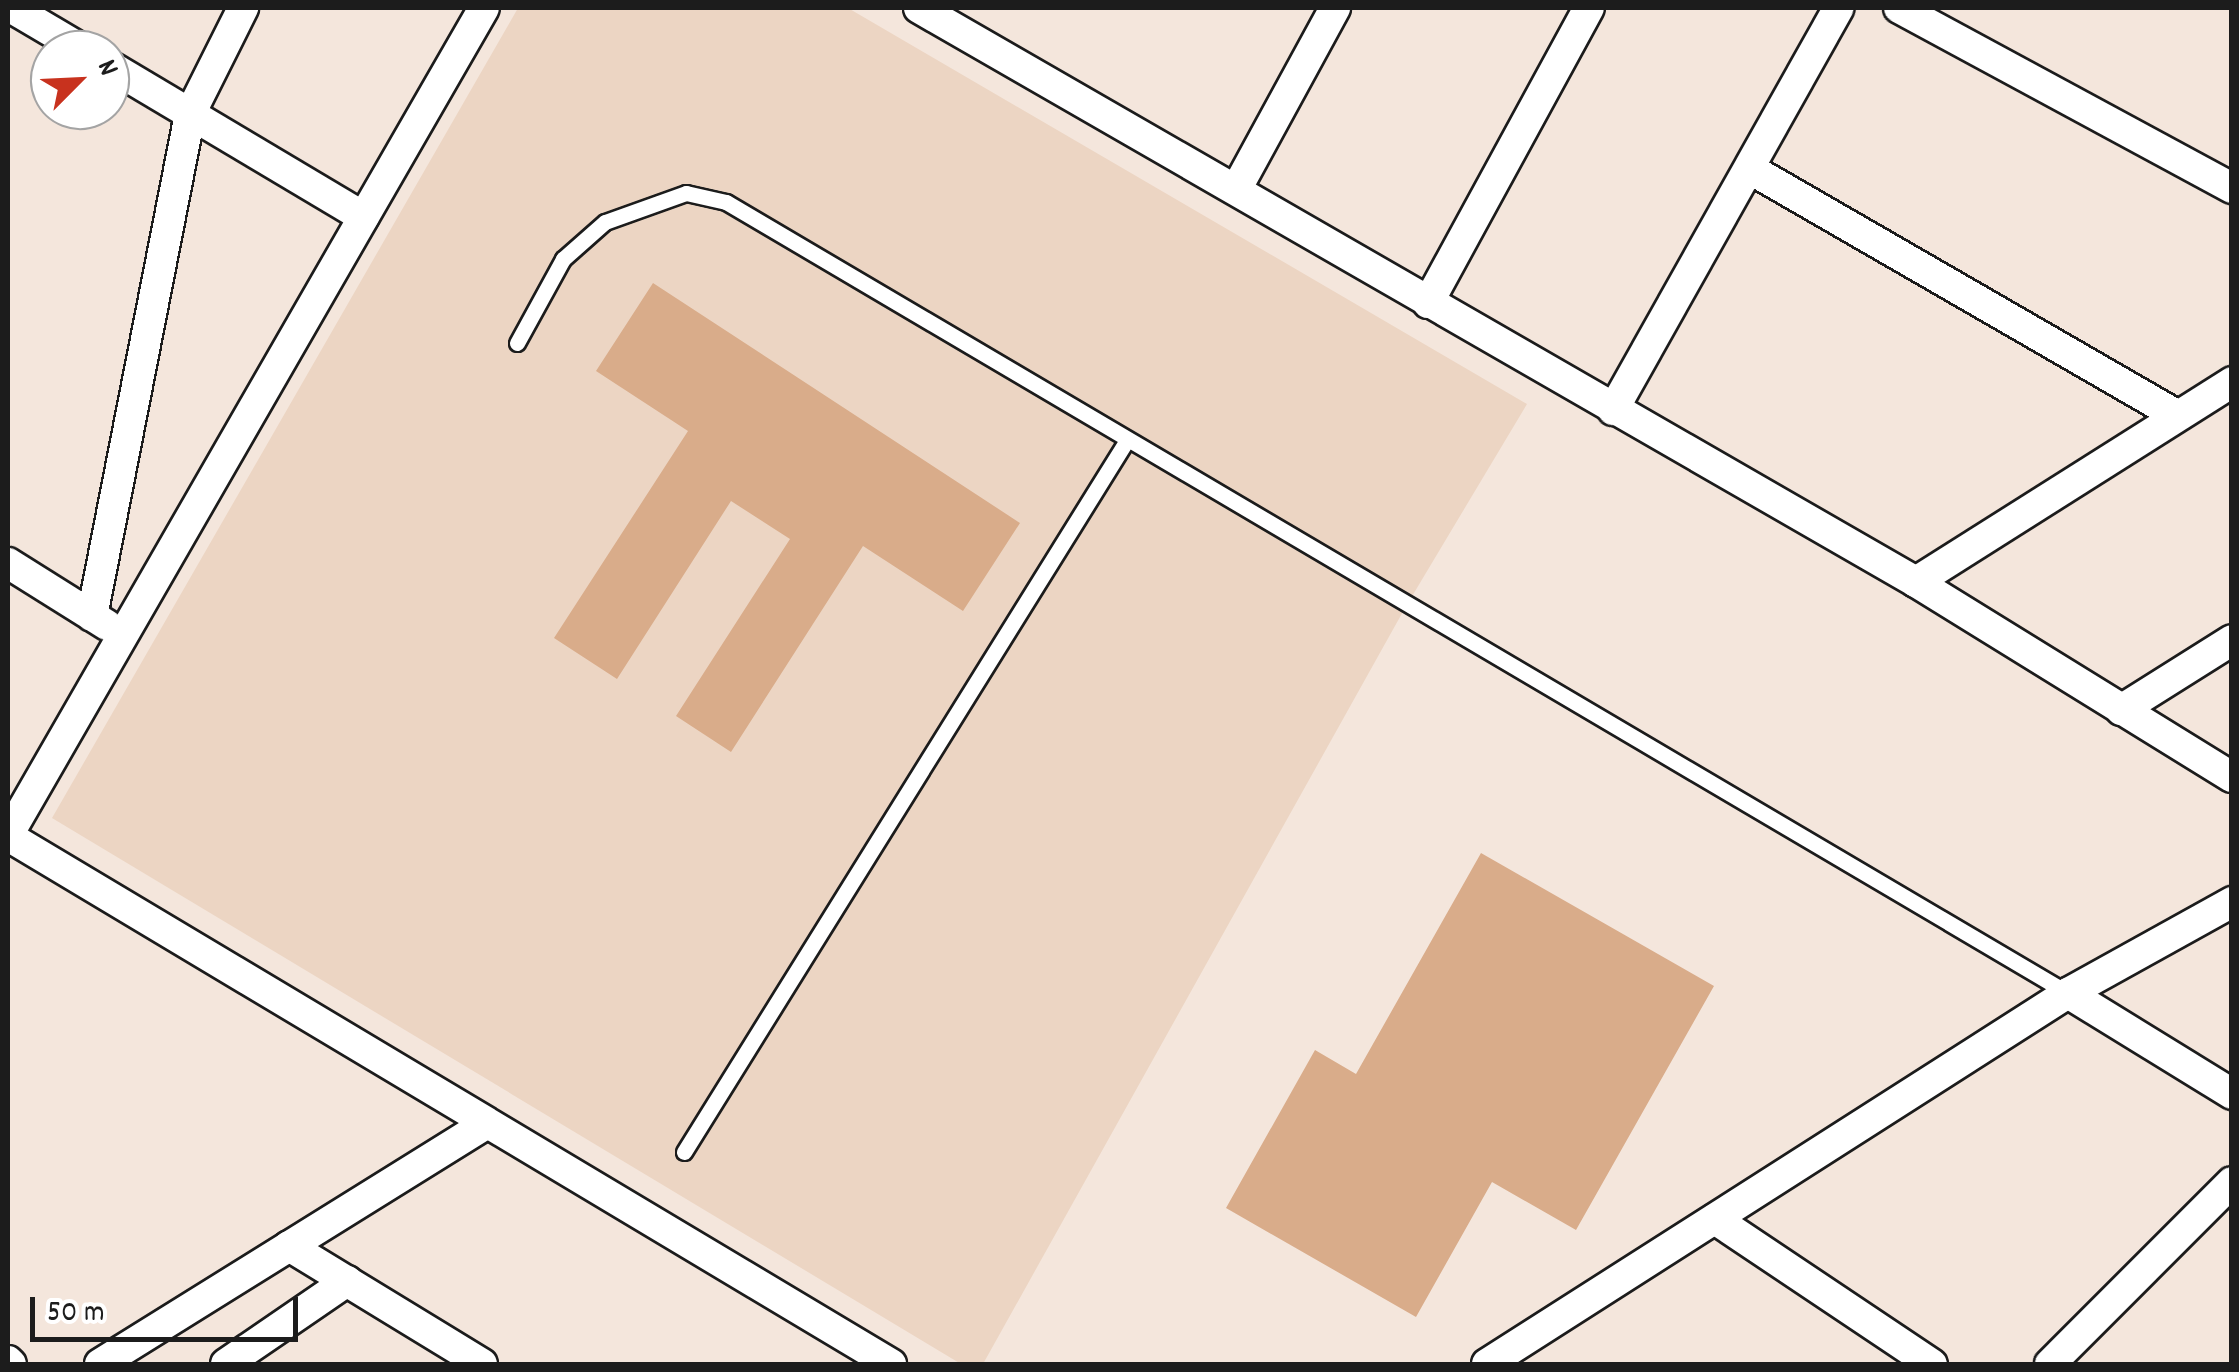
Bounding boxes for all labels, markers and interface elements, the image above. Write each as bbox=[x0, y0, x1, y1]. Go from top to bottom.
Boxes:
north arrow bbox=[30, 30, 130, 130]
text: N bbox=[84, 54, 127, 83]
scale bar bbox=[35, 1277, 302, 1339]
text: 50 m bbox=[47, 1293, 105, 1336]

